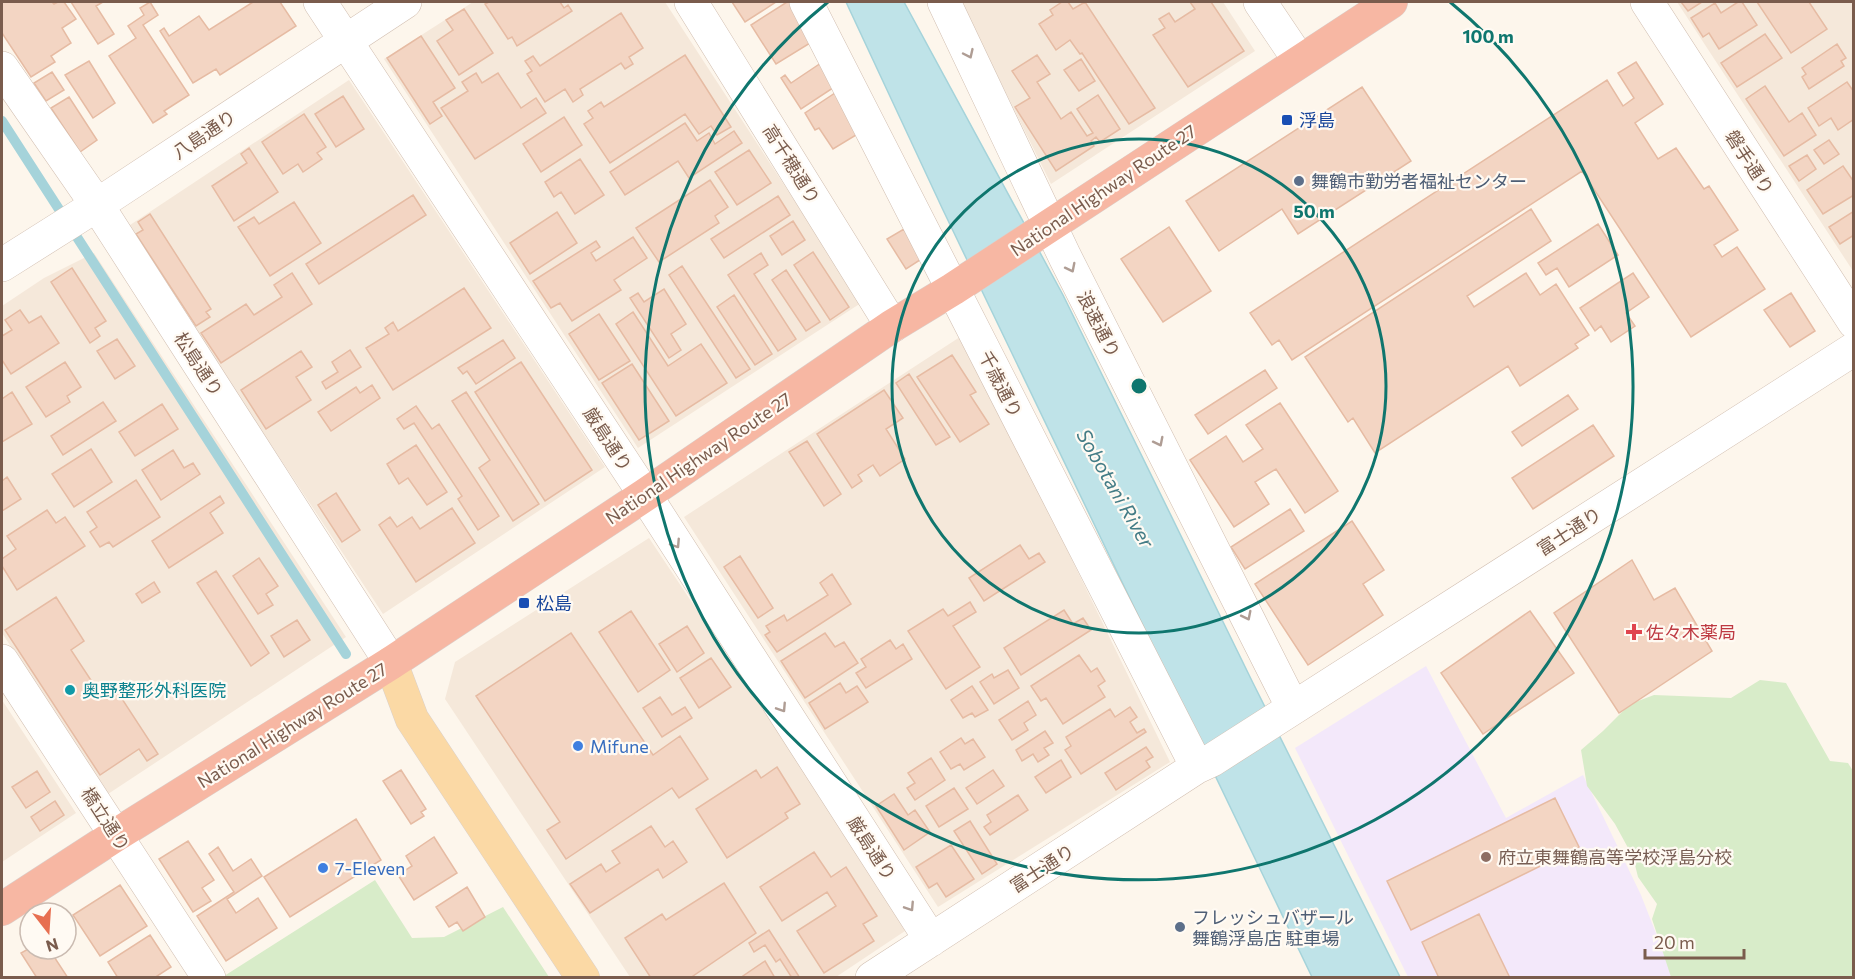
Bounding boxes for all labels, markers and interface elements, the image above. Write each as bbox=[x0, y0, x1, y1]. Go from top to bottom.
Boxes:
text: 100 m bbox=[1462, 25, 1514, 47]
one-way arrow bbox=[962, 48, 974, 59]
street label: 八島通り bbox=[168, 105, 240, 163]
place label: 浮島 bbox=[1299, 109, 1335, 131]
marker: 浮島 bbox=[1280, 113, 1294, 127]
street label: National Highway Route 27 bbox=[1006, 119, 1200, 261]
street label: 高千穂通り bbox=[759, 120, 825, 208]
street label: 磐手通り bbox=[1721, 126, 1779, 198]
place label: 舞鶴市勤労者福祉センター bbox=[1311, 170, 1527, 192]
marker: 舞鶴市勤労者福祉センター bbox=[1292, 174, 1306, 188]
text: 50 m bbox=[1293, 200, 1335, 222]
one-way arrow bbox=[1064, 262, 1075, 273]
street label: 浪速通り bbox=[1073, 287, 1125, 361]
street label: 松島通り bbox=[170, 328, 228, 400]
street label: 千歳通り bbox=[975, 347, 1027, 421]
centre of rings bbox=[1129, 376, 1149, 396]
street label: National Highway Route 27 bbox=[601, 387, 795, 529]
street label: 厳島通り bbox=[579, 403, 637, 475]
water label: Sobotani River bbox=[1072, 424, 1160, 553]
one-way arrow bbox=[1152, 436, 1163, 447]
street label: 富士通り bbox=[1533, 502, 1605, 560]
one-way arrow bbox=[669, 538, 681, 548]
place label: 松島 bbox=[536, 592, 572, 614]
marker: 松島 bbox=[517, 596, 531, 610]
one-way arrow bbox=[1240, 610, 1251, 621]
place label: 佐々木薬局 bbox=[1646, 621, 1736, 643]
marker: 佐々木薬局 bbox=[1627, 625, 1641, 639]
street label: National Highway Route 27 bbox=[193, 657, 391, 793]
place label: 奥野整形外科医院 bbox=[82, 679, 226, 701]
marker: 奥野整形外科医院 bbox=[63, 683, 77, 697]
one-way arrow bbox=[774, 702, 786, 712]
place label: Mifune bbox=[590, 735, 649, 757]
marker: Mifune bbox=[571, 739, 585, 753]
street label: 橋立通り bbox=[77, 783, 135, 855]
street label: 厳島通り bbox=[843, 812, 901, 884]
street label: 富士通り bbox=[1006, 839, 1078, 897]
place label: 府立東舞鶴高等学校浮島分校 bbox=[1498, 846, 1732, 868]
marker: 府立東舞鶴高等学校浮島分校 bbox=[1479, 850, 1493, 864]
place label: 7-Eleven bbox=[335, 857, 405, 879]
marker: 7-Eleven bbox=[316, 861, 330, 875]
north arrow bbox=[18, 901, 78, 961]
one-way arrow bbox=[903, 901, 914, 912]
place label: フレッシュバザール 舞鶴浮島店 駐車場 bbox=[1192, 906, 1354, 949]
marker: フレッシュバザール 舞鶴浮島店 駐車場 bbox=[1173, 920, 1187, 934]
scale bar bbox=[1645, 922, 1744, 960]
text: 20 m bbox=[1654, 931, 1695, 953]
text: N bbox=[44, 935, 61, 957]

